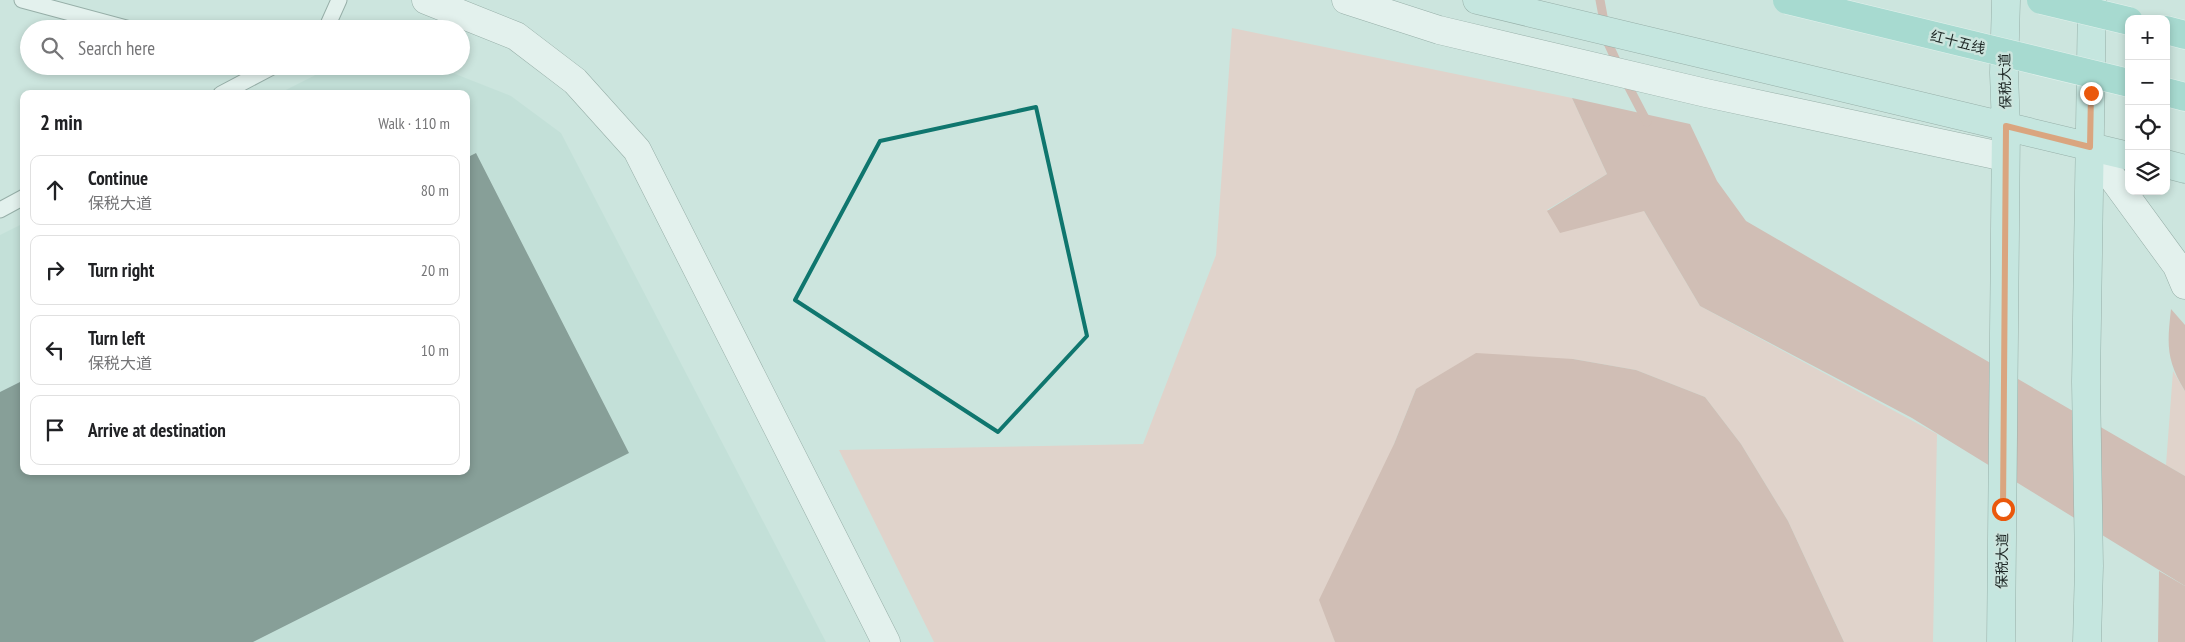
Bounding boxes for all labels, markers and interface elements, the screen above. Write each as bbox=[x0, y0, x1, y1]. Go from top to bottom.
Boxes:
map controls bbox=[2125, 15, 2170, 195]
button: + bbox=[2125, 15, 2170, 60]
search box bbox=[20, 20, 470, 75]
street label: 红十五线 bbox=[1929, 26, 1987, 58]
icon: search bbox=[38, 34, 66, 62]
text: Search here bbox=[78, 36, 155, 60]
street label: 保税大道 bbox=[1996, 53, 2014, 109]
button: − bbox=[2125, 60, 2170, 105]
route end bbox=[2080, 82, 2103, 105]
button: locate bbox=[2125, 105, 2170, 150]
text: 2 min bbox=[40, 109, 82, 136]
text: Walk · 110 m bbox=[378, 113, 450, 133]
button: layers bbox=[2125, 150, 2170, 195]
text: Continue bbox=[88, 166, 148, 190]
icon: ahead bbox=[41, 176, 69, 204]
text: 80 m bbox=[421, 180, 449, 200]
text: 保税大道 bbox=[88, 193, 152, 213]
icon: right bbox=[41, 256, 69, 284]
text: Turn right bbox=[88, 258, 154, 282]
text: 20 m bbox=[421, 260, 449, 280]
text: Turn left bbox=[88, 326, 145, 350]
icon: left bbox=[41, 336, 69, 364]
text: 10 m bbox=[421, 340, 449, 360]
text: 保税大道 bbox=[88, 353, 152, 373]
icon: arrive bbox=[41, 416, 69, 444]
text: Arrive at destination bbox=[88, 418, 226, 442]
route start bbox=[1992, 498, 2015, 521]
street label: 保税大道 bbox=[1993, 533, 2011, 589]

